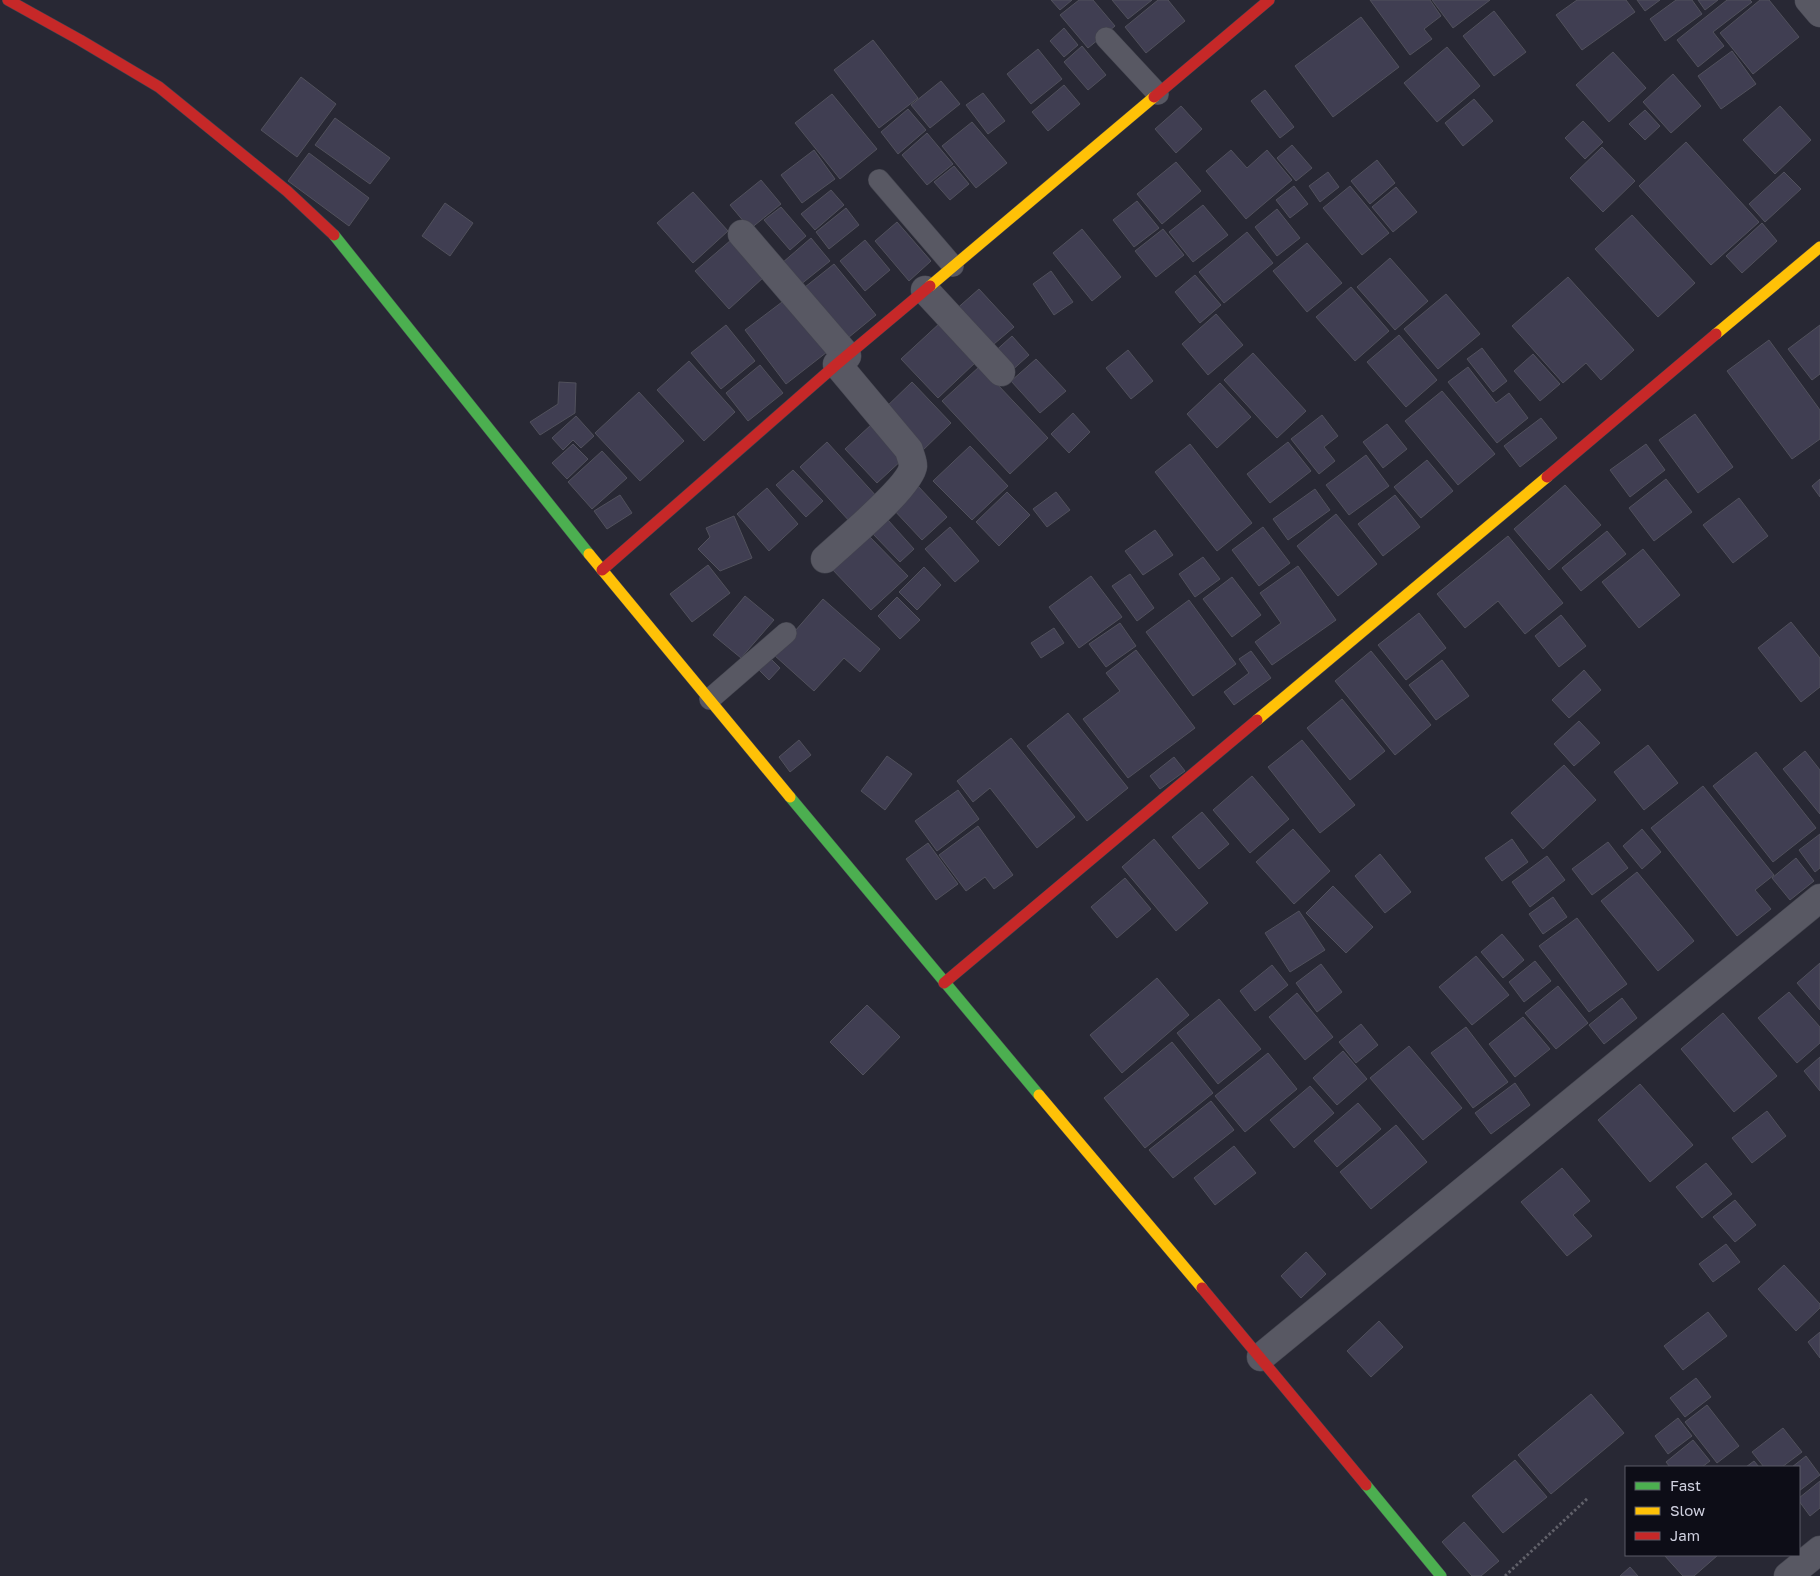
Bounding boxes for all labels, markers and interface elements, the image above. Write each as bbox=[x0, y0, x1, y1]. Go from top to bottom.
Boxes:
legend bbox=[1625, 1466, 1800, 1556]
text: Fast bbox=[1670, 1476, 1701, 1494]
text: Slow bbox=[1670, 1501, 1705, 1519]
text: Jam bbox=[1670, 1526, 1700, 1544]

